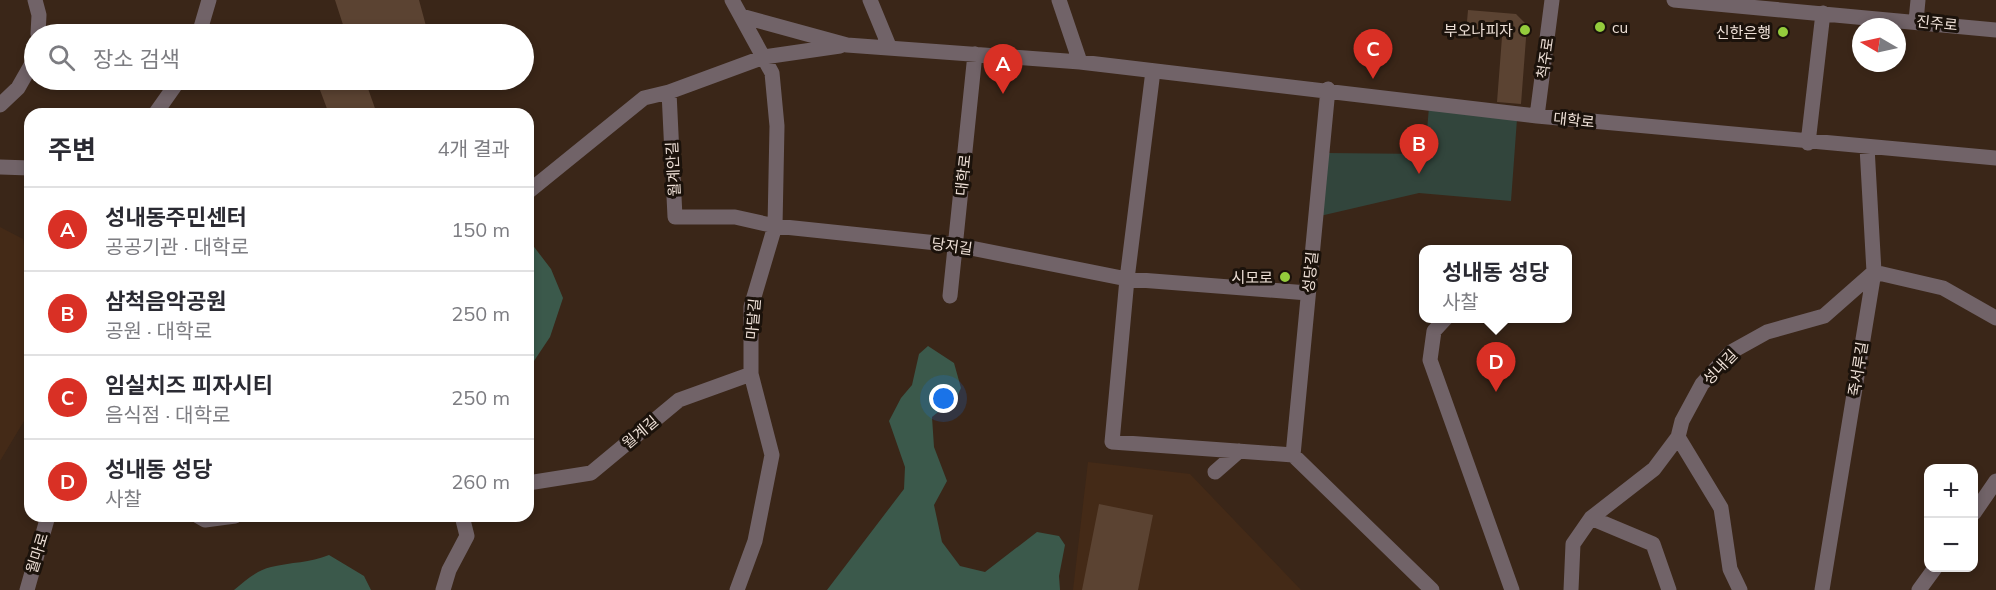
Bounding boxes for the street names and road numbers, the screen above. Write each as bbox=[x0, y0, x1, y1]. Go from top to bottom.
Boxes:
street label: 진주로 bbox=[1915, 11, 1959, 35]
street label: 척주로 bbox=[1533, 36, 1557, 80]
street label: 대학로 bbox=[1552, 108, 1596, 132]
street label: 월계안길 bbox=[662, 141, 684, 197]
street label: 대학로 bbox=[951, 153, 975, 197]
street label: 당저길 bbox=[930, 234, 974, 258]
street label: 성당길 bbox=[1298, 250, 1322, 294]
street label: 마달길 bbox=[742, 298, 764, 340]
street label: 죽서루길 bbox=[1844, 340, 1872, 398]
street label: 성내길 bbox=[1699, 346, 1741, 388]
street label: 월계길 bbox=[618, 411, 662, 453]
street label: 월마로 bbox=[22, 530, 52, 576]

